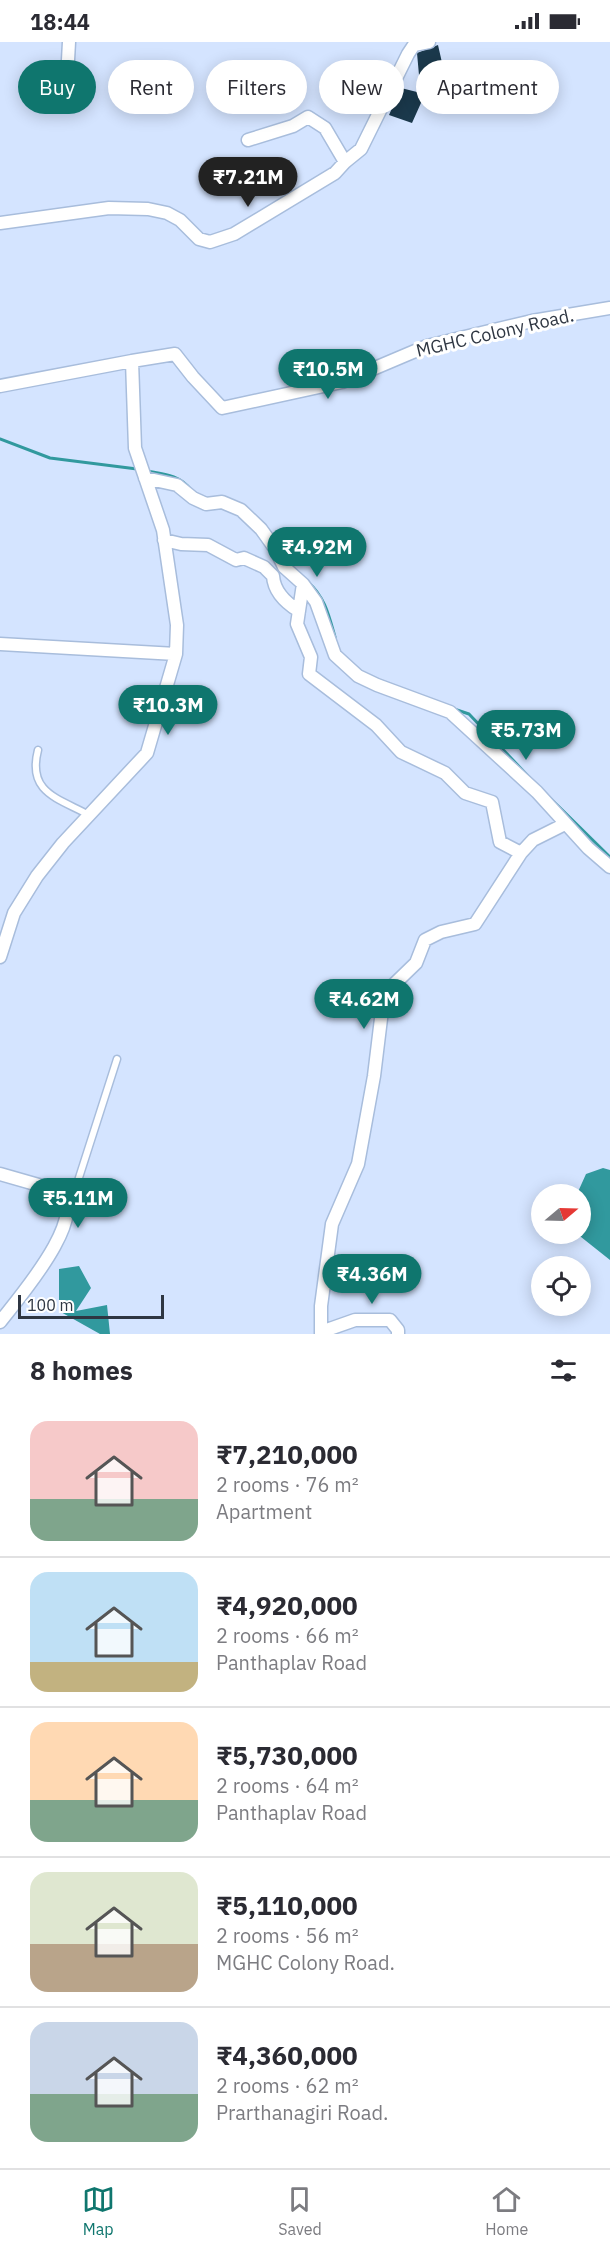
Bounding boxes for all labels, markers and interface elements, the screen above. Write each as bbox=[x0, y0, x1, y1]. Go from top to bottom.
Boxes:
text: 18:44 bbox=[30, 7, 90, 36]
chip: Buy bbox=[18, 60, 96, 114]
chip: Rent bbox=[108, 60, 194, 114]
chip: Filters bbox=[206, 60, 307, 114]
chip: New bbox=[319, 60, 404, 114]
chip: Apartment bbox=[416, 60, 559, 114]
pin: ₹7.21M bbox=[199, 157, 297, 208]
text: ₹7.21M bbox=[212, 163, 284, 190]
street label: MGHC Colony Road. bbox=[414, 303, 576, 362]
pin: ₹10.5M bbox=[279, 349, 377, 400]
text: ₹10.5M bbox=[292, 355, 364, 382]
pin: ₹4.92M bbox=[268, 527, 366, 578]
text: ₹4.92M bbox=[281, 533, 353, 560]
pin: ₹10.3M bbox=[119, 685, 217, 736]
text: ₹10.3M bbox=[132, 691, 204, 718]
pin: ₹5.73M bbox=[477, 710, 575, 761]
text: ₹5.73M bbox=[490, 716, 562, 743]
pin: ₹4.62M bbox=[315, 979, 413, 1030]
text: ₹4.62M bbox=[328, 985, 400, 1012]
pin: ₹5.11M bbox=[29, 1178, 127, 1229]
text: ₹5.11M bbox=[42, 1184, 114, 1211]
north arrow bbox=[531, 1184, 591, 1244]
map controls bbox=[531, 1184, 591, 1316]
pin: ₹4.36M bbox=[323, 1254, 421, 1305]
button: locate bbox=[531, 1256, 591, 1316]
text: ₹4.36M bbox=[336, 1260, 408, 1287]
scale bar bbox=[18, 1292, 164, 1320]
text: 100 m bbox=[27, 1295, 74, 1315]
text: 8 homes bbox=[30, 1353, 133, 1387]
icon: filters bbox=[547, 1354, 580, 1387]
text: ₹7,210,000 bbox=[216, 1437, 358, 1471]
icon: home bbox=[78, 1445, 150, 1517]
text: 2 rooms · 76 m² bbox=[216, 1471, 359, 1498]
text: Apartment bbox=[216, 1498, 312, 1525]
text: ₹4,920,000 bbox=[216, 1588, 358, 1622]
icon: home bbox=[78, 1596, 150, 1668]
text: 2 rooms · 66 m² bbox=[216, 1622, 359, 1649]
text: Panthaplav Road bbox=[216, 1649, 367, 1676]
text: ₹5,730,000 bbox=[216, 1738, 358, 1772]
icon: home bbox=[78, 1746, 150, 1818]
text: 2 rooms · 64 m² bbox=[216, 1772, 359, 1799]
text: Panthaplav Road bbox=[216, 1799, 367, 1826]
text: ₹5,110,000 bbox=[216, 1888, 358, 1922]
icon: home bbox=[78, 1896, 150, 1968]
text: 2 rooms · 56 m² bbox=[216, 1922, 359, 1949]
text: MGHC Colony Road. bbox=[216, 1949, 395, 1976]
text: ₹4,360,000 bbox=[216, 2038, 358, 2072]
icon: home bbox=[78, 2046, 150, 2118]
text: 2 rooms · 62 m² bbox=[216, 2072, 359, 2099]
text: Prarthanagiri Road. bbox=[216, 2099, 388, 2126]
tab: Map bbox=[82, 2183, 115, 2239]
tab: Saved bbox=[278, 2183, 322, 2239]
tab: Home bbox=[485, 2183, 528, 2239]

